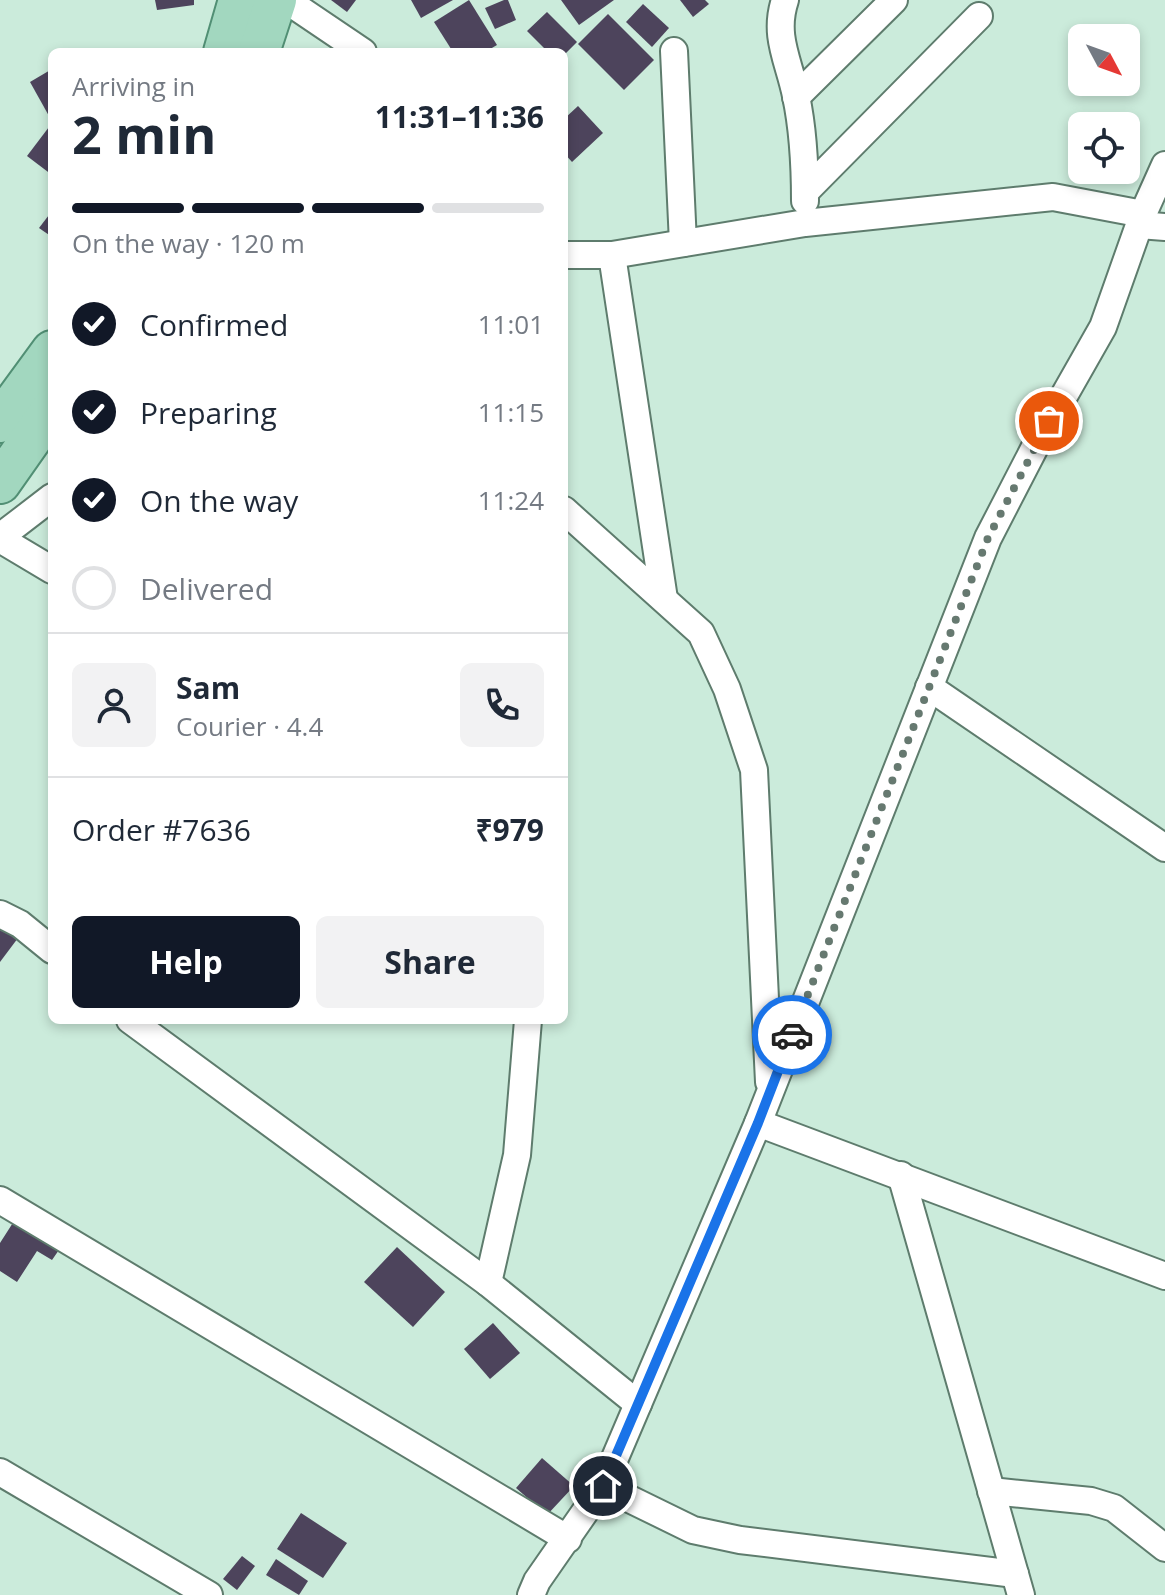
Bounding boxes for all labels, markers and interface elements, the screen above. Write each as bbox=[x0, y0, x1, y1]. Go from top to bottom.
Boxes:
north arrow bbox=[1068, 24, 1140, 96]
map controls bbox=[1068, 24, 1140, 184]
text: Arriving in bbox=[72, 68, 195, 104]
text: 11:31–11:36 bbox=[375, 96, 544, 137]
text: 2 min bbox=[72, 98, 216, 169]
button: locate bbox=[1068, 112, 1140, 184]
text: On the way · 120 m bbox=[72, 225, 305, 261]
icon: check bbox=[72, 302, 116, 346]
text: Confirmed bbox=[140, 304, 288, 345]
text: 11:01 bbox=[478, 306, 544, 342]
pin bbox=[1015, 387, 1083, 455]
icon: check bbox=[72, 390, 116, 434]
text: Preparing bbox=[140, 392, 277, 433]
text: 11:15 bbox=[478, 394, 544, 430]
icon: bag bbox=[1027, 399, 1071, 443]
icon: check bbox=[72, 478, 116, 522]
text: On the way bbox=[140, 480, 298, 521]
text: 11:24 bbox=[478, 482, 544, 518]
text: Delivered bbox=[140, 568, 273, 609]
button: person bbox=[72, 663, 156, 747]
button: phone bbox=[460, 663, 544, 747]
text: Sam bbox=[176, 667, 240, 708]
text: Courier · 4.4 bbox=[176, 708, 323, 744]
text: Order #7636 bbox=[72, 809, 251, 850]
text: ₹979 bbox=[475, 809, 544, 850]
button: Help bbox=[72, 916, 300, 1008]
button: Share bbox=[316, 916, 544, 1008]
courier bbox=[752, 995, 832, 1075]
icon: car bbox=[770, 1013, 814, 1057]
pin bbox=[569, 1452, 637, 1520]
icon: home bbox=[581, 1464, 625, 1508]

